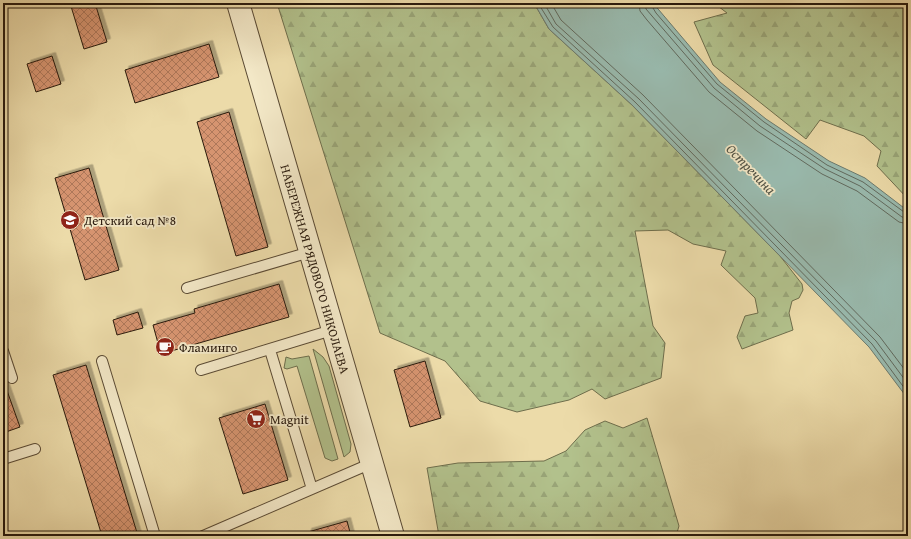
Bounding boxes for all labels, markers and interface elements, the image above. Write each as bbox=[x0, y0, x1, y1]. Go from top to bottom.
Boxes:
water label: Остречина bbox=[722, 139, 781, 199]
street label: НАБЕРЕЖНАЯ РЯДОВОГО НИКОЛАЕВА bbox=[275, 162, 354, 376]
school or university icon: Детский сад №8 bbox=[59, 209, 81, 231]
place label: Детский сад №8 bbox=[83, 211, 176, 230]
cafe icon: Фламинго bbox=[154, 336, 176, 358]
place label: Фламинго bbox=[179, 338, 238, 357]
supermarket icon: Magnit bbox=[245, 408, 267, 430]
place label: Magnit bbox=[270, 410, 309, 429]

